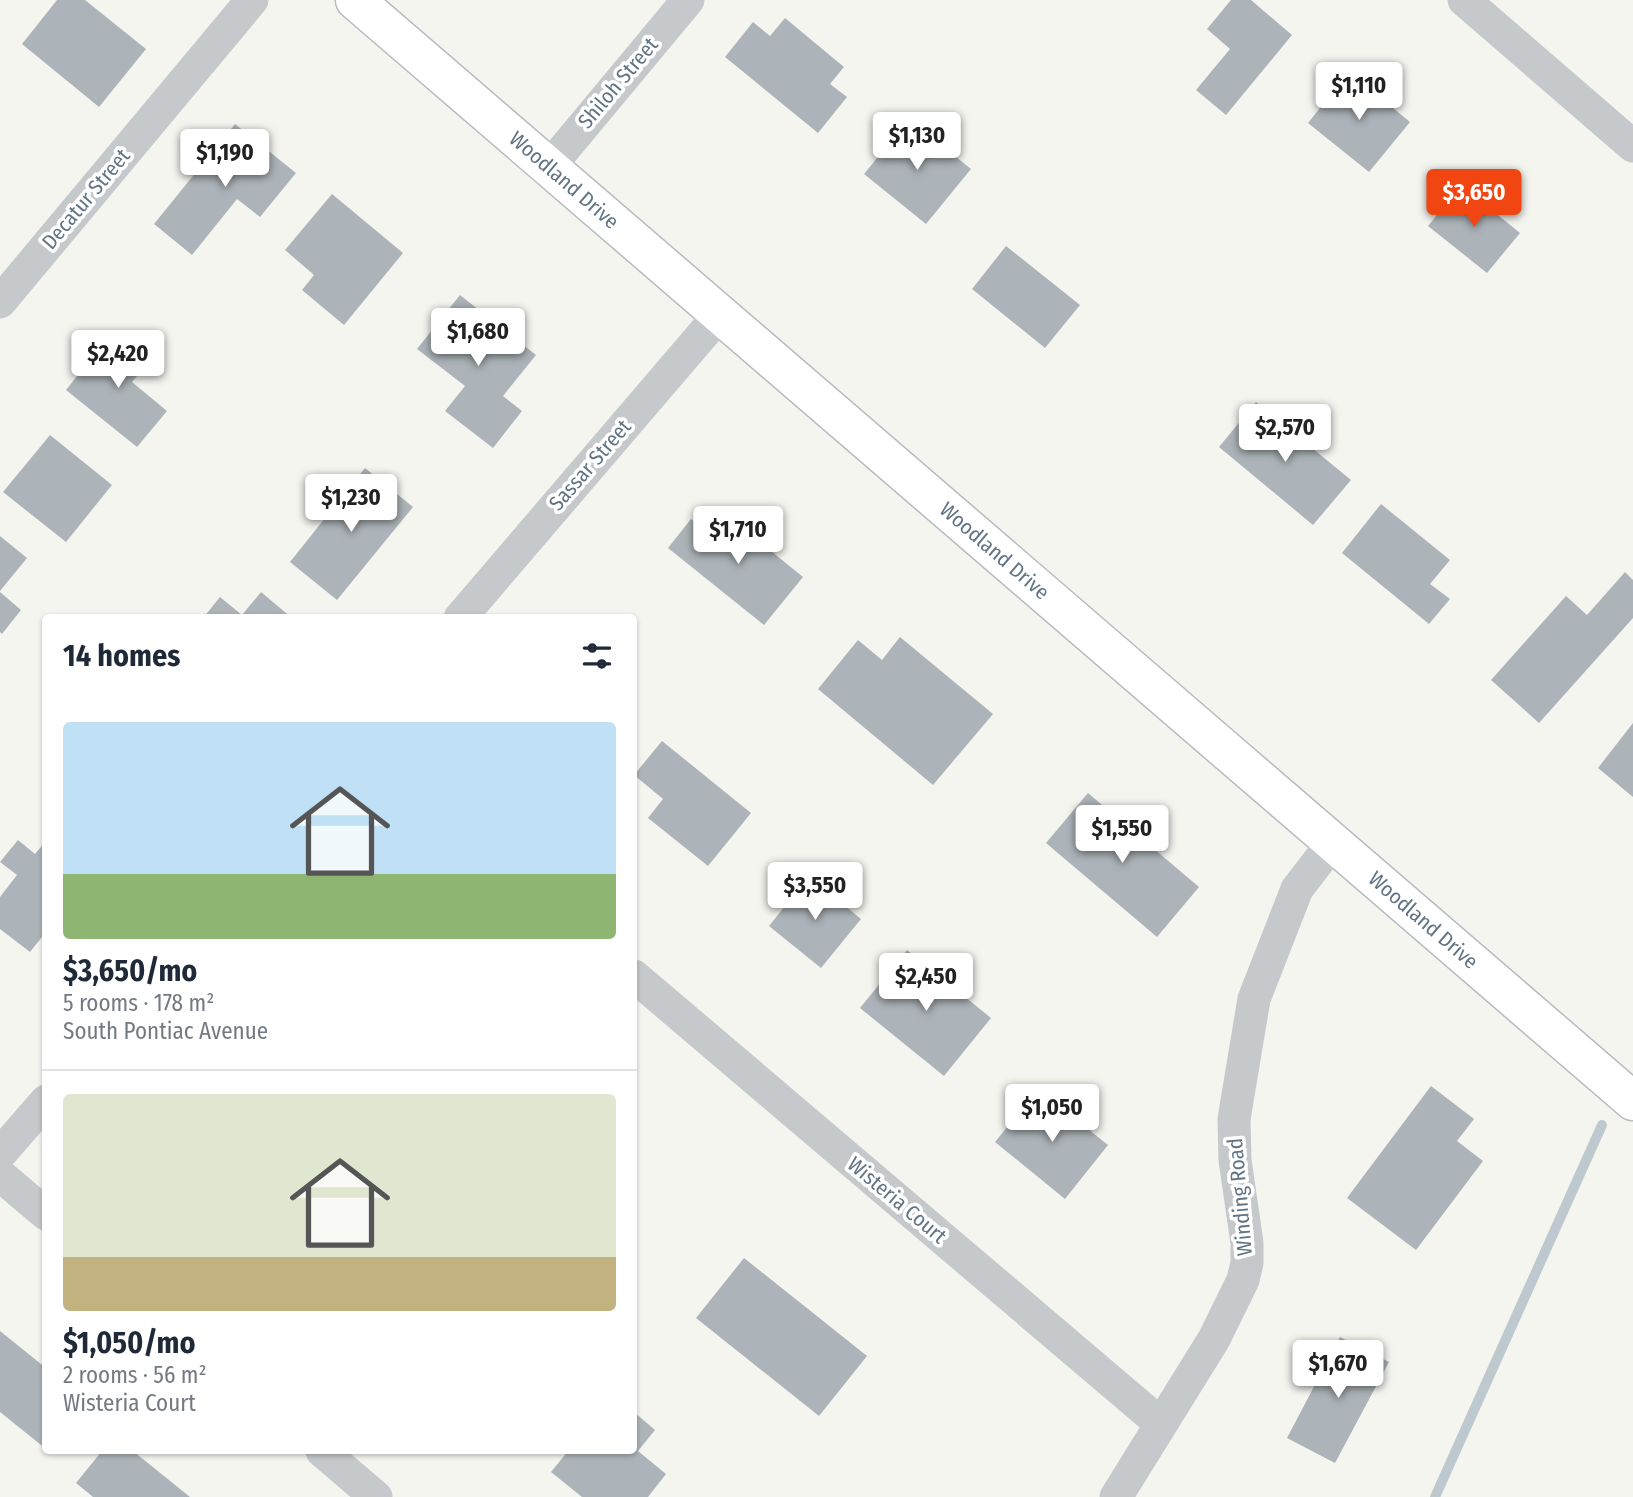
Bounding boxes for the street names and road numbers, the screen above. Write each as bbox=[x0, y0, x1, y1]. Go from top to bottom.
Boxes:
street label: Shiloh Street bbox=[572, 32, 664, 134]
street label: Woodland Drive bbox=[504, 126, 624, 235]
street label: Decatur Street bbox=[36, 143, 136, 255]
street label: Sassar Street bbox=[543, 414, 637, 516]
street label: Woodland Drive bbox=[934, 497, 1055, 605]
street label: Woodland Drive bbox=[1363, 866, 1483, 975]
street label: Winding Road bbox=[1222, 1137, 1258, 1257]
street label: Wisteria Court bbox=[842, 1151, 952, 1249]

